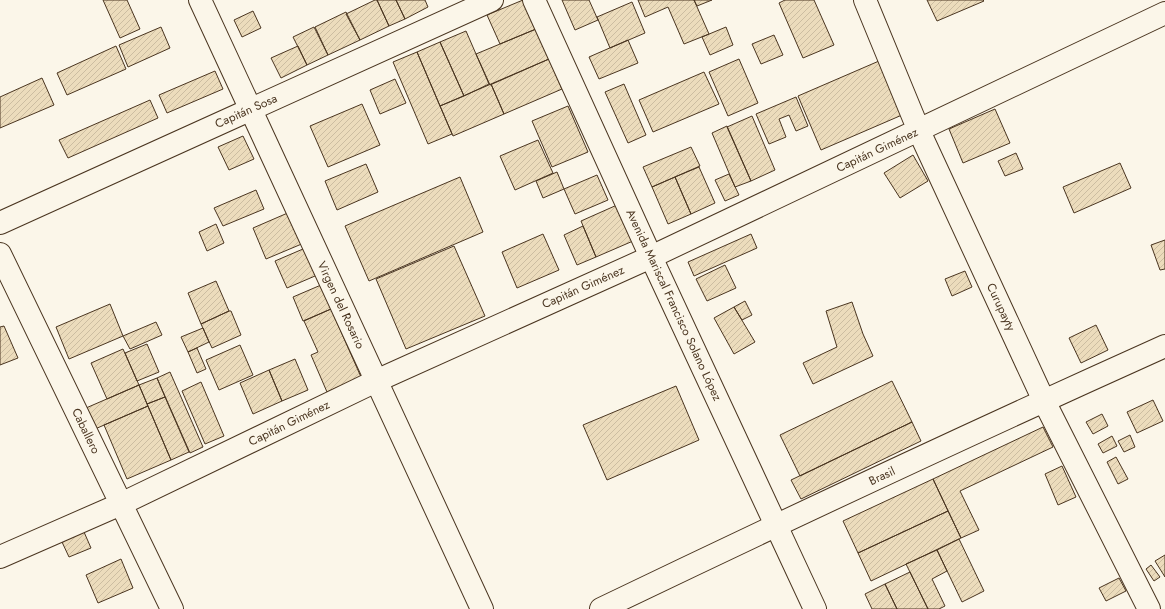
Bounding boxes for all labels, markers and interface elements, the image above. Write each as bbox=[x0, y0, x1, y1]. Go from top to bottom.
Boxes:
street label: Capitán Sosa bbox=[212, 89, 280, 133]
street label: Capitán Giménez bbox=[833, 123, 921, 177]
street label: Avenida Mariscal Francisco Solano López bbox=[622, 206, 727, 404]
street label: Virgen del Rosario bbox=[313, 258, 369, 352]
street label: Capitán Giménez bbox=[539, 261, 627, 313]
street label: Curupayty bbox=[982, 280, 1020, 335]
street label: Capitán Giménez bbox=[245, 395, 333, 450]
street label: Caballero bbox=[67, 405, 105, 457]
street label: Brasil bbox=[866, 462, 898, 490]

